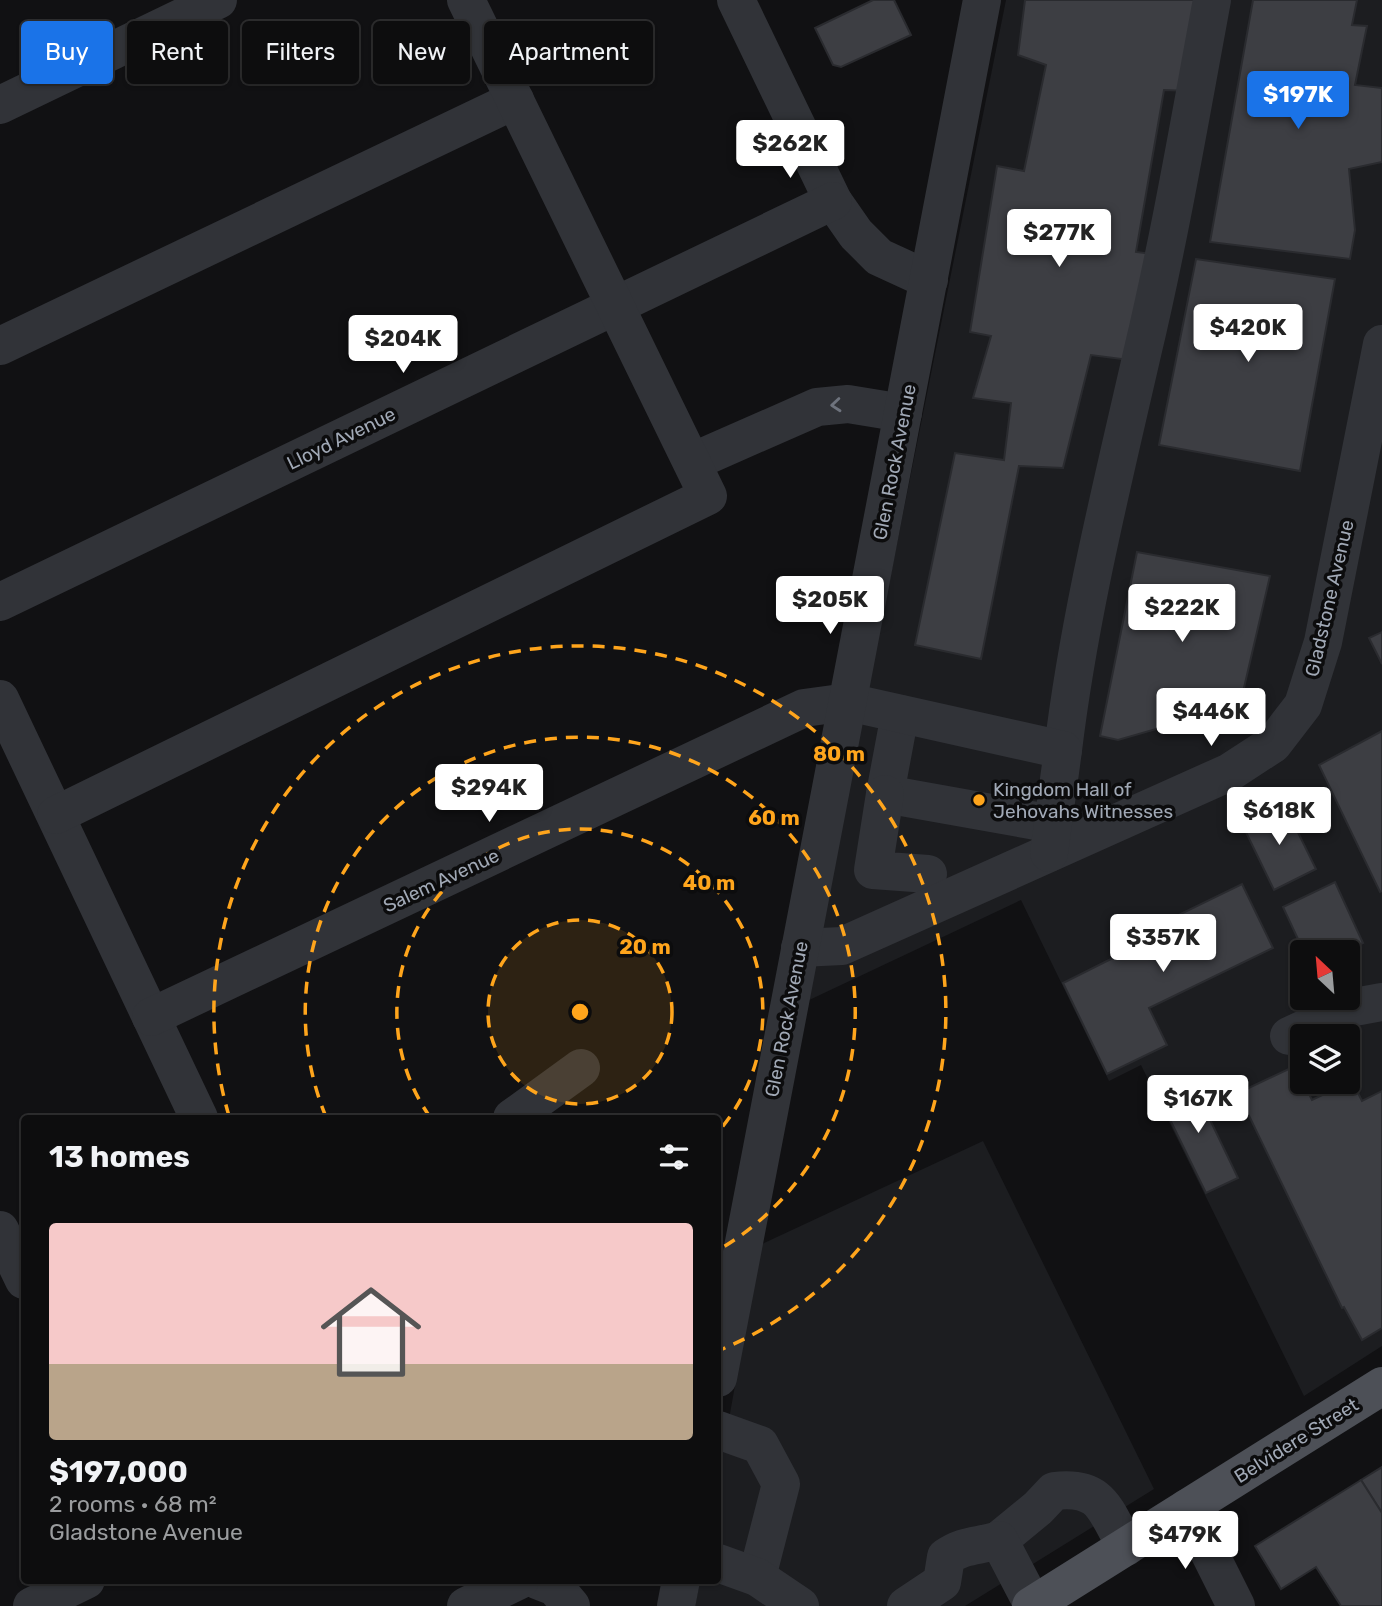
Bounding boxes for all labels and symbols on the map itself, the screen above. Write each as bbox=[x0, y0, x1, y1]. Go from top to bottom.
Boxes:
pin: $197K bbox=[1249, 72, 1347, 131]
pin: $262K bbox=[741, 120, 839, 180]
pin: $277K bbox=[1010, 210, 1108, 269]
pin: $420K bbox=[1199, 304, 1297, 364]
pin: $204K bbox=[354, 316, 452, 375]
street label: Glen Rock Avenue bbox=[868, 382, 921, 542]
one-way arrow bbox=[830, 397, 841, 412]
street label: Lloyd Avenue bbox=[283, 402, 399, 475]
street label: Gladstone Avenue bbox=[1300, 517, 1359, 679]
pin: $205K bbox=[781, 576, 879, 636]
pin: $222K bbox=[1133, 584, 1231, 644]
pin: $446K bbox=[1162, 688, 1260, 748]
text: 80 m bbox=[813, 741, 865, 766]
pin: $294K bbox=[440, 764, 538, 824]
place label: Kingdom Hall of Jehovahs Witnesses bbox=[993, 778, 1173, 823]
pin: $618K bbox=[1230, 788, 1328, 847]
marker: Kingdom Hall of Jehovahs Witnesses bbox=[971, 792, 987, 808]
text: 60 m bbox=[748, 805, 800, 830]
street label: Salem Avenue bbox=[380, 844, 503, 917]
text: 40 m bbox=[683, 870, 735, 895]
pin: $357K bbox=[1114, 914, 1212, 974]
text: 20 m bbox=[619, 934, 671, 959]
street label: Glen Rock Avenue bbox=[760, 939, 813, 1099]
north arrow bbox=[1290, 940, 1360, 1010]
centre of rings bbox=[568, 1000, 592, 1024]
pin: $167K bbox=[1149, 1076, 1247, 1135]
street label: Belvidere Street bbox=[1230, 1393, 1363, 1488]
pin: $479K bbox=[1136, 1512, 1234, 1571]

